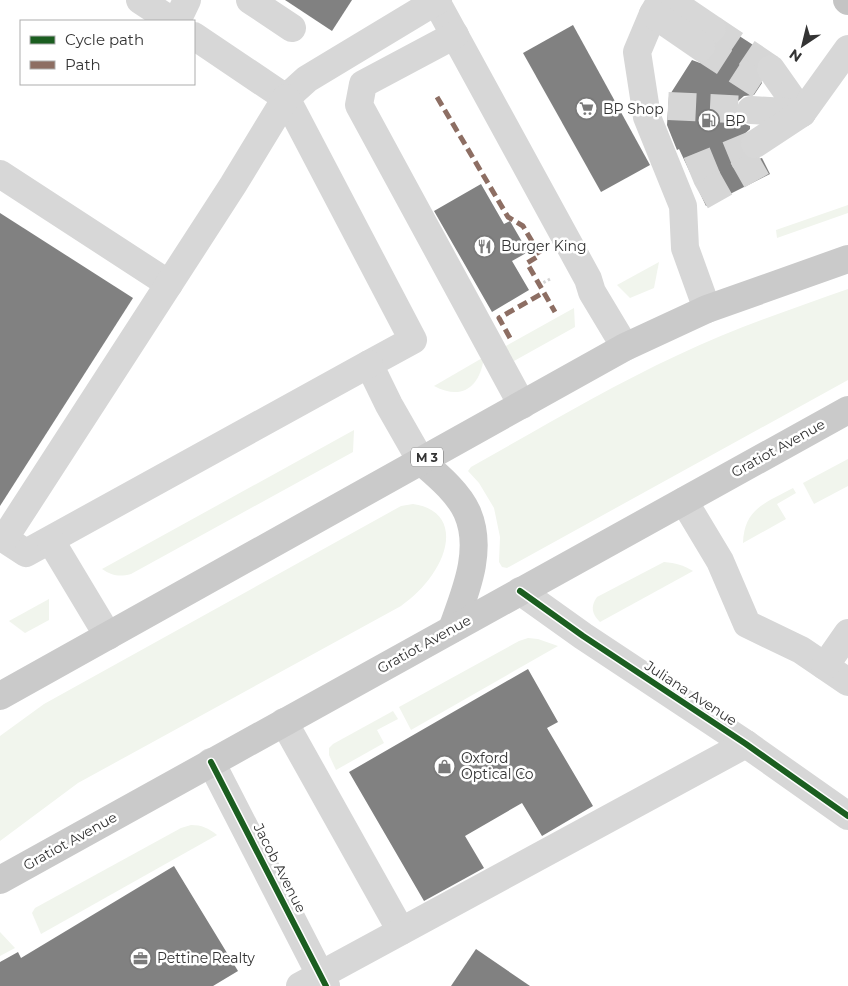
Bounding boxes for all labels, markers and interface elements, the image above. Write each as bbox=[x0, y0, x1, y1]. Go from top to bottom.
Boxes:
legend bbox=[20, 20, 195, 85]
north arrow bbox=[778, 20, 828, 70]
text: Cycle path bbox=[65, 30, 144, 49]
text: N bbox=[786, 45, 805, 66]
text: Path bbox=[65, 55, 101, 74]
supermarket icon: BP Shop bbox=[575, 97, 599, 121]
place label: BP Shop bbox=[603, 100, 664, 118]
fuel station icon: BP bbox=[697, 109, 721, 133]
place label: BP bbox=[725, 112, 746, 130]
restaurant icon: Burger King bbox=[473, 234, 497, 258]
place label: Burger King bbox=[501, 237, 587, 255]
street label: Gratiot Avenue bbox=[728, 415, 828, 481]
road number: M 3 bbox=[411, 448, 443, 467]
street label: Gratiot Avenue bbox=[374, 611, 474, 677]
street label: Juliana Avenue bbox=[641, 656, 741, 730]
place label: Oxford Optical Co bbox=[461, 749, 534, 783]
shop icon: Oxford Optical Co bbox=[433, 754, 457, 778]
street label: Gratiot Avenue bbox=[20, 808, 120, 874]
street label: Jacob Avenue bbox=[249, 819, 310, 916]
office icon: Pettine Realty bbox=[129, 946, 153, 970]
place label: Pettine Realty bbox=[157, 949, 255, 967]

